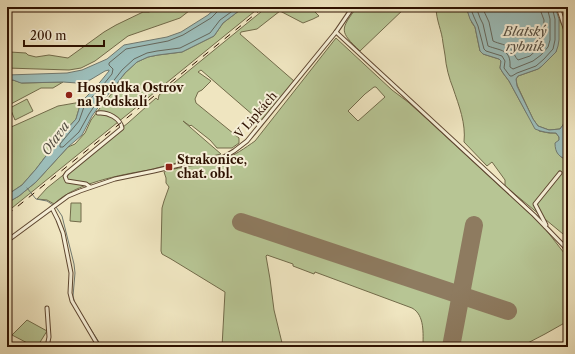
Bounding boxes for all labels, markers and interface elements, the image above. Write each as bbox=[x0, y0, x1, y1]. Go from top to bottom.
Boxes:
scale bar bbox=[24, 22, 104, 48]
water label: Blatský rybník bbox=[502, 23, 547, 54]
text: 200 m bbox=[30, 28, 67, 43]
place label: Hospůdka Ostrov na Podskalí bbox=[77, 80, 184, 109]
street label: V Lipkách bbox=[231, 88, 280, 142]
marker: Hospůdka Ostrov na Podskalí bbox=[64, 90, 74, 100]
water label: Otava bbox=[37, 118, 73, 158]
place label: Strakonice, chat. obl. bbox=[177, 152, 247, 181]
marker: Strakonice, chat. obl. bbox=[164, 162, 174, 172]

